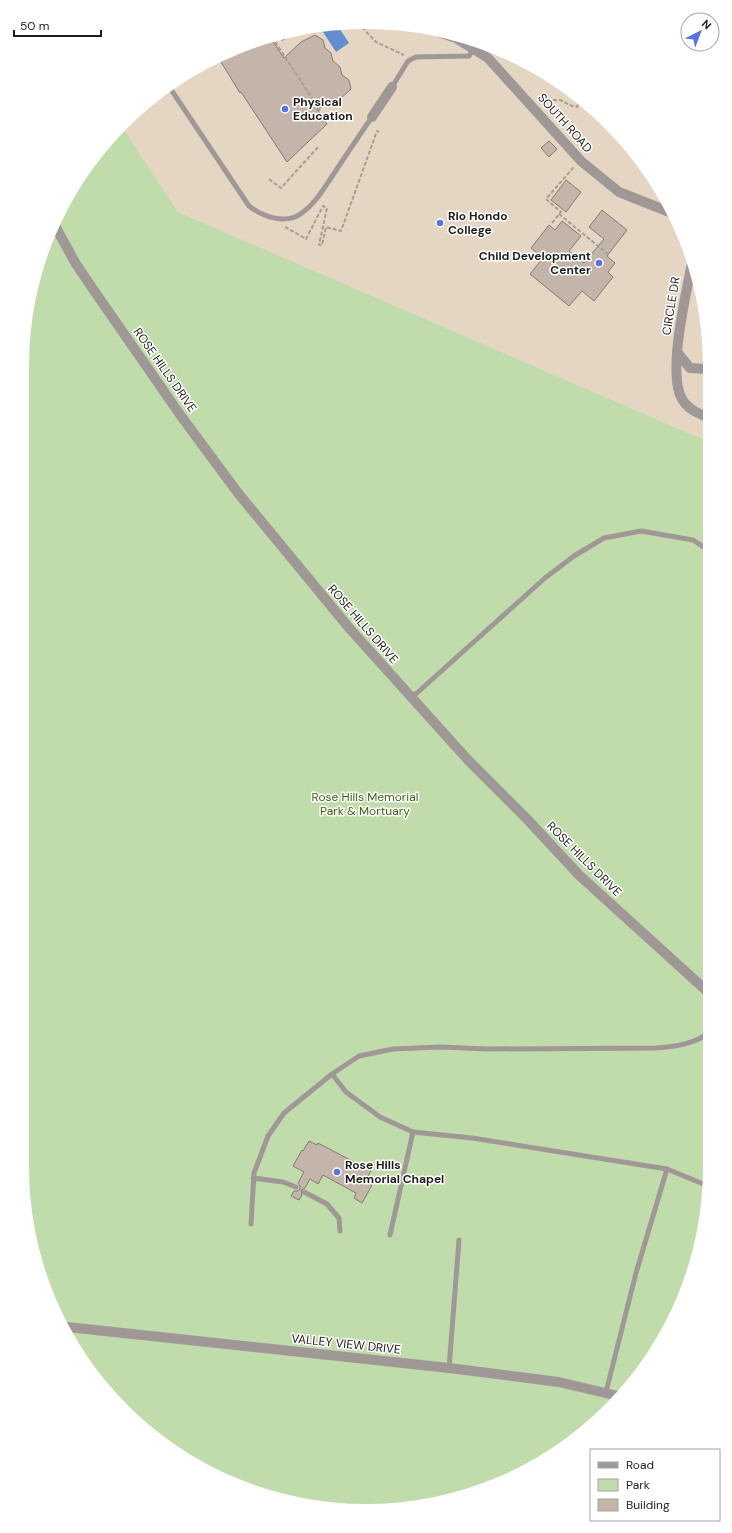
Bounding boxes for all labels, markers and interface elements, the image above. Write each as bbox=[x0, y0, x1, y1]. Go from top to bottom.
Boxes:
scale bar bbox=[14, 12, 101, 38]
north arrow bbox=[680, 12, 720, 52]
text: N bbox=[699, 17, 714, 32]
text: 50 m bbox=[20, 18, 49, 34]
street label: SOUTH ROAD bbox=[534, 90, 596, 156]
place label: Physical Education bbox=[293, 94, 353, 124]
marker: Physical Education bbox=[280, 104, 290, 114]
place label: Rio Hondo College bbox=[448, 208, 507, 238]
marker: Rio Hondo College bbox=[435, 218, 445, 228]
place label: Child Development Center bbox=[479, 248, 591, 278]
marker: Child Development Center bbox=[594, 258, 604, 268]
street label: CIRCLE DR bbox=[658, 276, 684, 336]
street label: ROSE HILLS DRIVE bbox=[130, 325, 200, 416]
street label: ROSE HILLS DRIVE bbox=[324, 581, 402, 667]
park label: Rose Hills Memorial Park & Mortuary bbox=[312, 789, 418, 819]
street label: ROSE HILLS DRIVE bbox=[543, 818, 625, 900]
place label: Rose Hills Memorial Chapel bbox=[345, 1157, 444, 1187]
marker: Rose Hills Memorial Chapel bbox=[332, 1167, 342, 1177]
street label: VALLEY VIEW DRIVE bbox=[291, 1330, 402, 1358]
legend bbox=[590, 1449, 720, 1521]
text: Road bbox=[626, 1457, 654, 1473]
text: Park bbox=[626, 1477, 650, 1493]
text: Building bbox=[626, 1497, 670, 1513]

